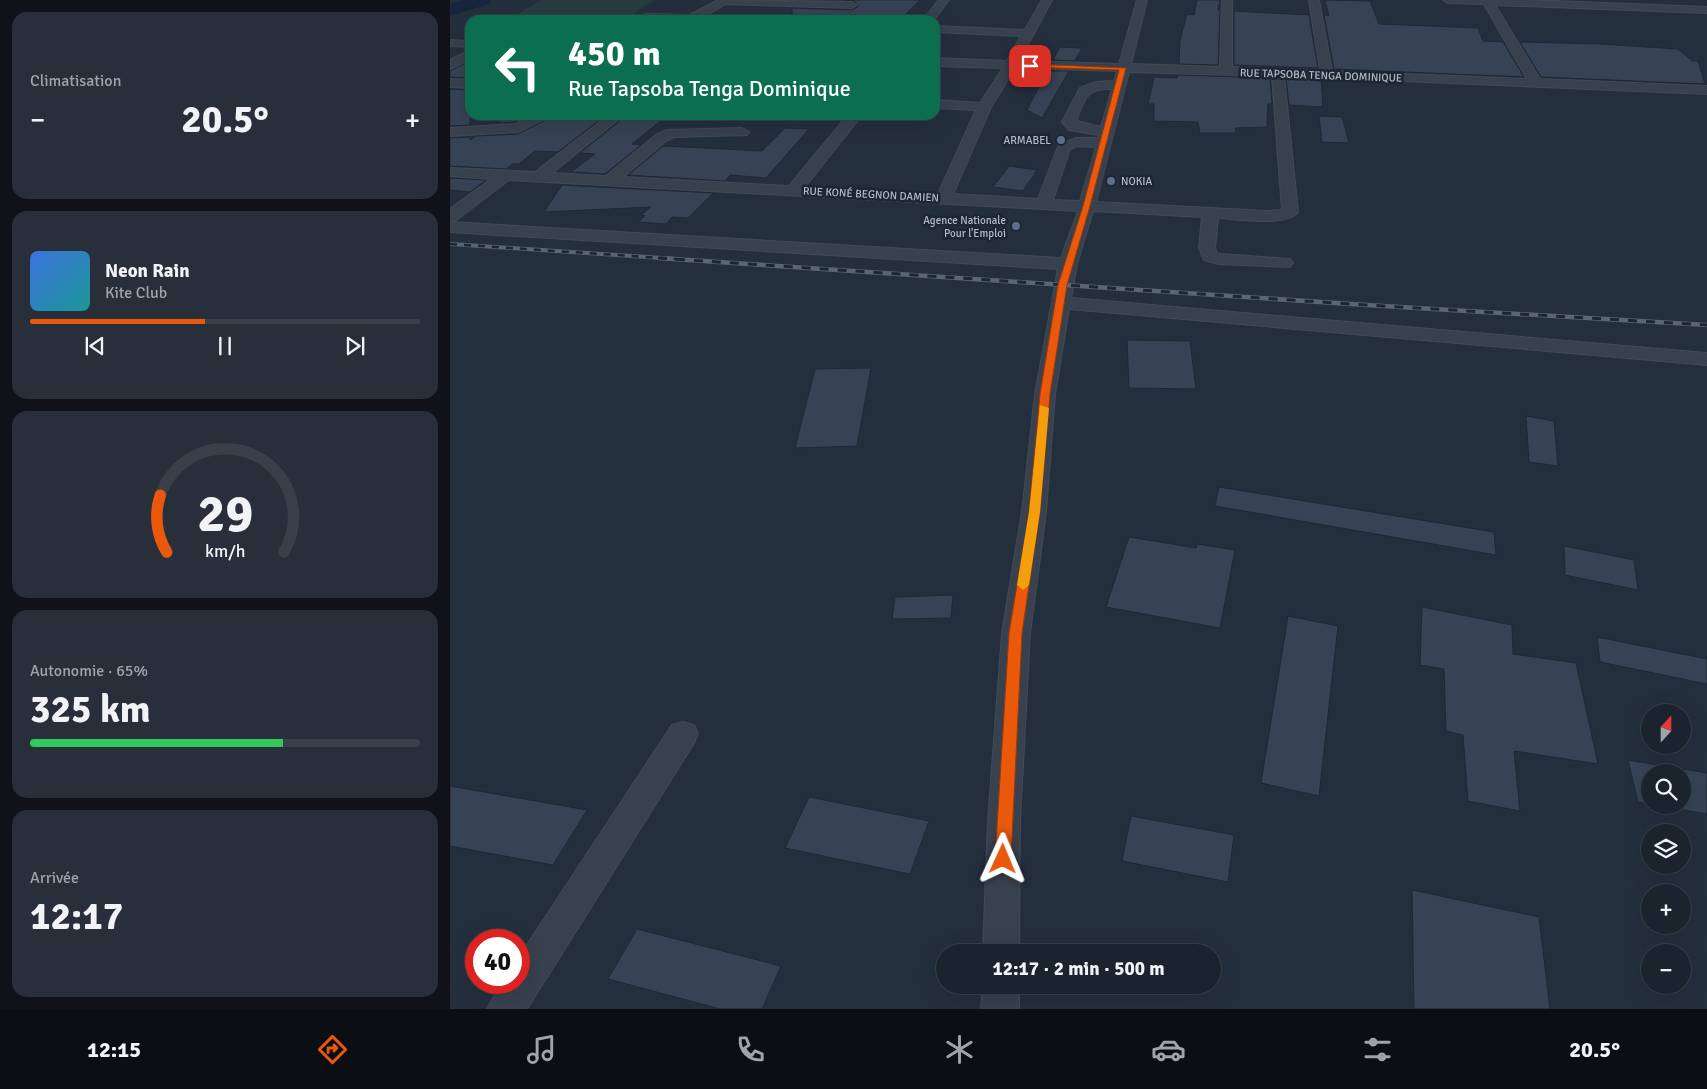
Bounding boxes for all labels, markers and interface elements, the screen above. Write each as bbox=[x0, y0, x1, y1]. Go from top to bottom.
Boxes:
text: 450 m bbox=[568, 32, 661, 75]
icon: left bbox=[485, 35, 550, 100]
pin bbox=[1009, 45, 1051, 87]
icon: arrive bbox=[1016, 52, 1044, 80]
street label: RUE TAPSOBA TENGA DOMINIQUE bbox=[1240, 66, 1402, 85]
text: Climatisation bbox=[30, 71, 121, 91]
text: Rue Tapsoba Tenga Dominique bbox=[568, 75, 851, 102]
text: 20.5° bbox=[181, 96, 269, 143]
text: − bbox=[30, 103, 45, 137]
text: + bbox=[405, 103, 420, 137]
place label: ARMABEL bbox=[1004, 134, 1051, 147]
marker: ARMABEL bbox=[1055, 134, 1067, 146]
marker: NOKIA bbox=[1105, 175, 1117, 187]
place label: NOKIA bbox=[1121, 175, 1152, 188]
street label: RUE KONÉ BEGNON DAMIEN bbox=[803, 183, 939, 205]
place label: Agence Nationale Pour l'Emploi bbox=[923, 214, 1006, 240]
marker: Agence Nationale Pour l'Emploi bbox=[1010, 220, 1022, 232]
text: Neon Rain bbox=[105, 259, 190, 283]
text: Kite Club bbox=[105, 283, 167, 303]
icon: previous bbox=[81, 332, 109, 360]
icon: pause bbox=[211, 332, 239, 360]
icon: next bbox=[341, 332, 369, 360]
text: 29 bbox=[197, 482, 253, 546]
text: km/h bbox=[205, 540, 245, 562]
text: Autonomie · 65% bbox=[30, 661, 148, 681]
text: 325 km bbox=[30, 686, 151, 733]
north arrow bbox=[1641, 704, 1691, 754]
map controls bbox=[1641, 704, 1691, 994]
button: search bbox=[1641, 764, 1691, 814]
button: layers bbox=[1641, 824, 1691, 874]
position arrow bbox=[976, 832, 1028, 884]
text: Arrivée bbox=[30, 868, 79, 888]
button: + bbox=[1641, 884, 1691, 934]
text: 12:17 bbox=[30, 893, 123, 940]
speed limit sign: 40 bbox=[465, 929, 530, 994]
button: − bbox=[1641, 944, 1691, 994]
text: 12:17 · 2 min · 500 m bbox=[992, 957, 1165, 981]
icon: directions bbox=[315, 1032, 350, 1067]
icon: music bbox=[524, 1032, 559, 1067]
icon: phone bbox=[733, 1032, 768, 1067]
icon: climate bbox=[942, 1032, 977, 1067]
icon: car bbox=[1151, 1032, 1186, 1067]
icon: filters bbox=[1360, 1032, 1395, 1067]
text: 12:15 bbox=[87, 1036, 141, 1063]
text: 20.5° bbox=[1569, 1036, 1620, 1063]

